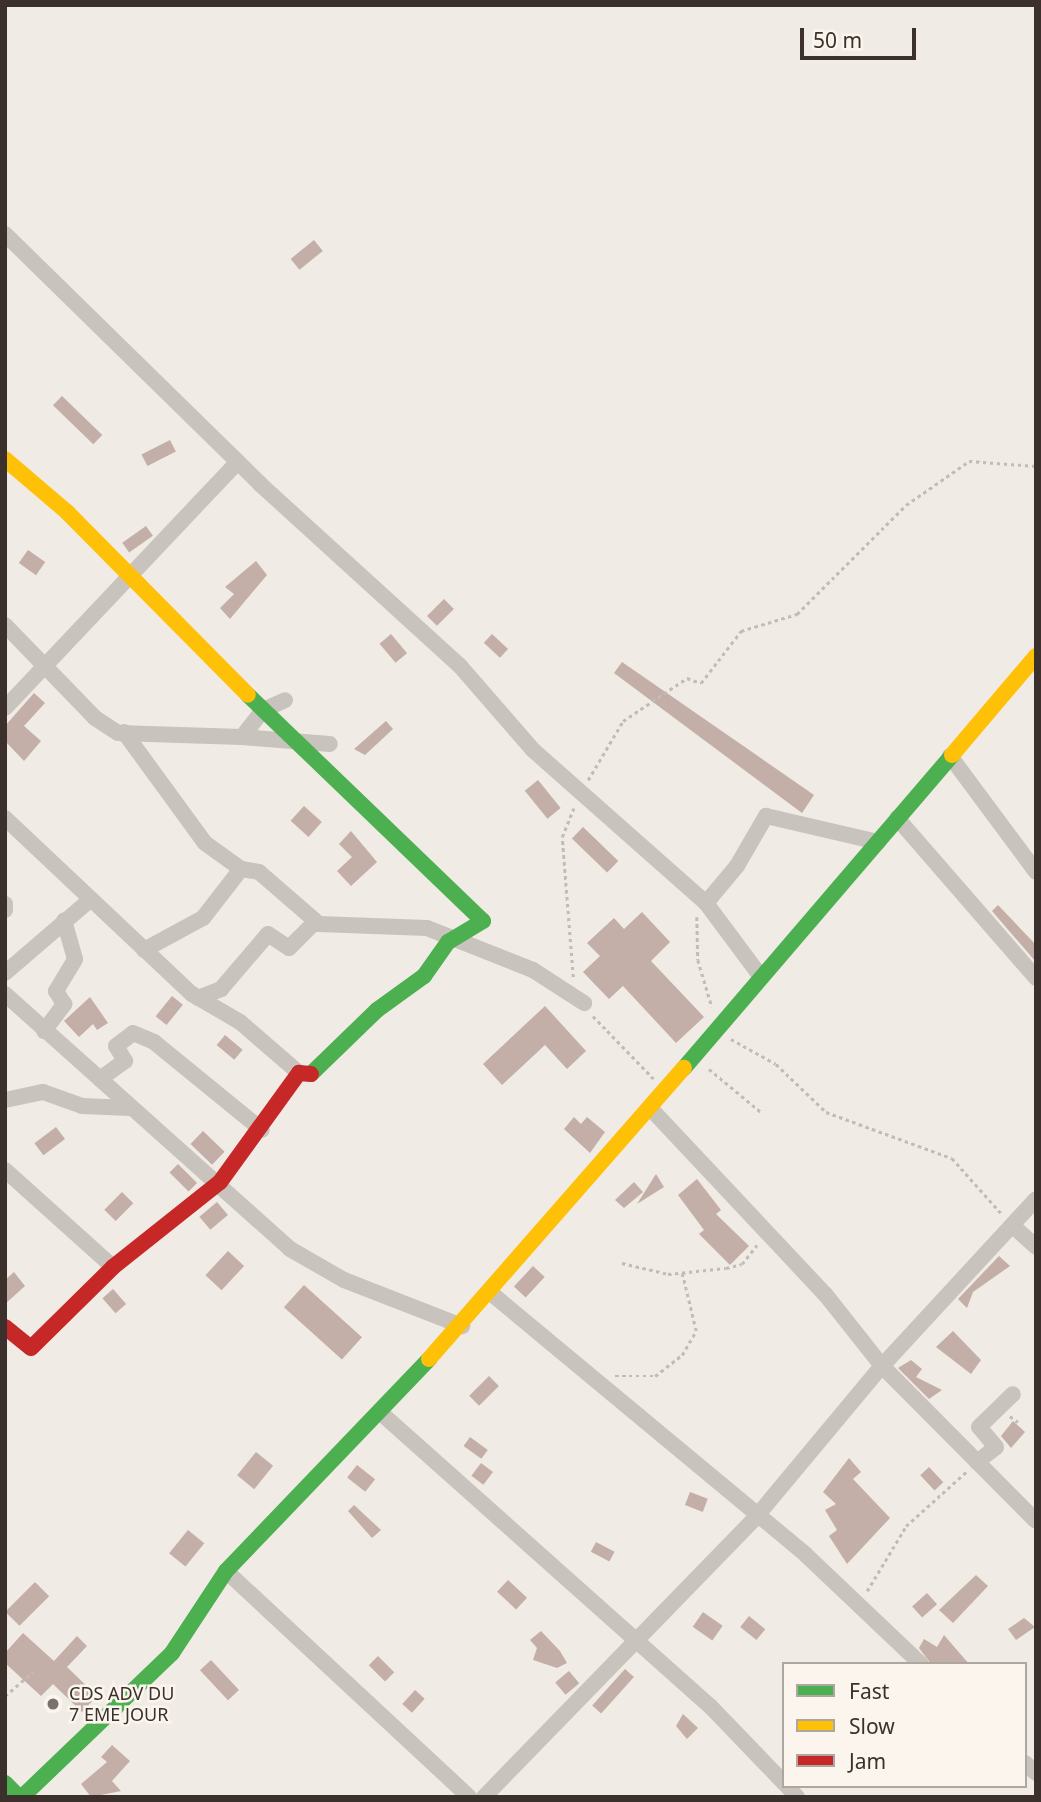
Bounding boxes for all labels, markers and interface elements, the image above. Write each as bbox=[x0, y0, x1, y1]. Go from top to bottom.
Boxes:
scale bar bbox=[803, 14, 918, 58]
text: 50 m bbox=[813, 26, 862, 54]
legend bbox=[782, 1662, 1027, 1788]
text: Fast bbox=[849, 1677, 889, 1705]
place label: CDS ADV DU 7 EME JOUR bbox=[69, 1683, 174, 1726]
marker: CDS ADV DU 7 EME JOUR bbox=[43, 1694, 63, 1714]
text: Slow bbox=[849, 1712, 895, 1740]
text: Jam bbox=[849, 1747, 886, 1775]

